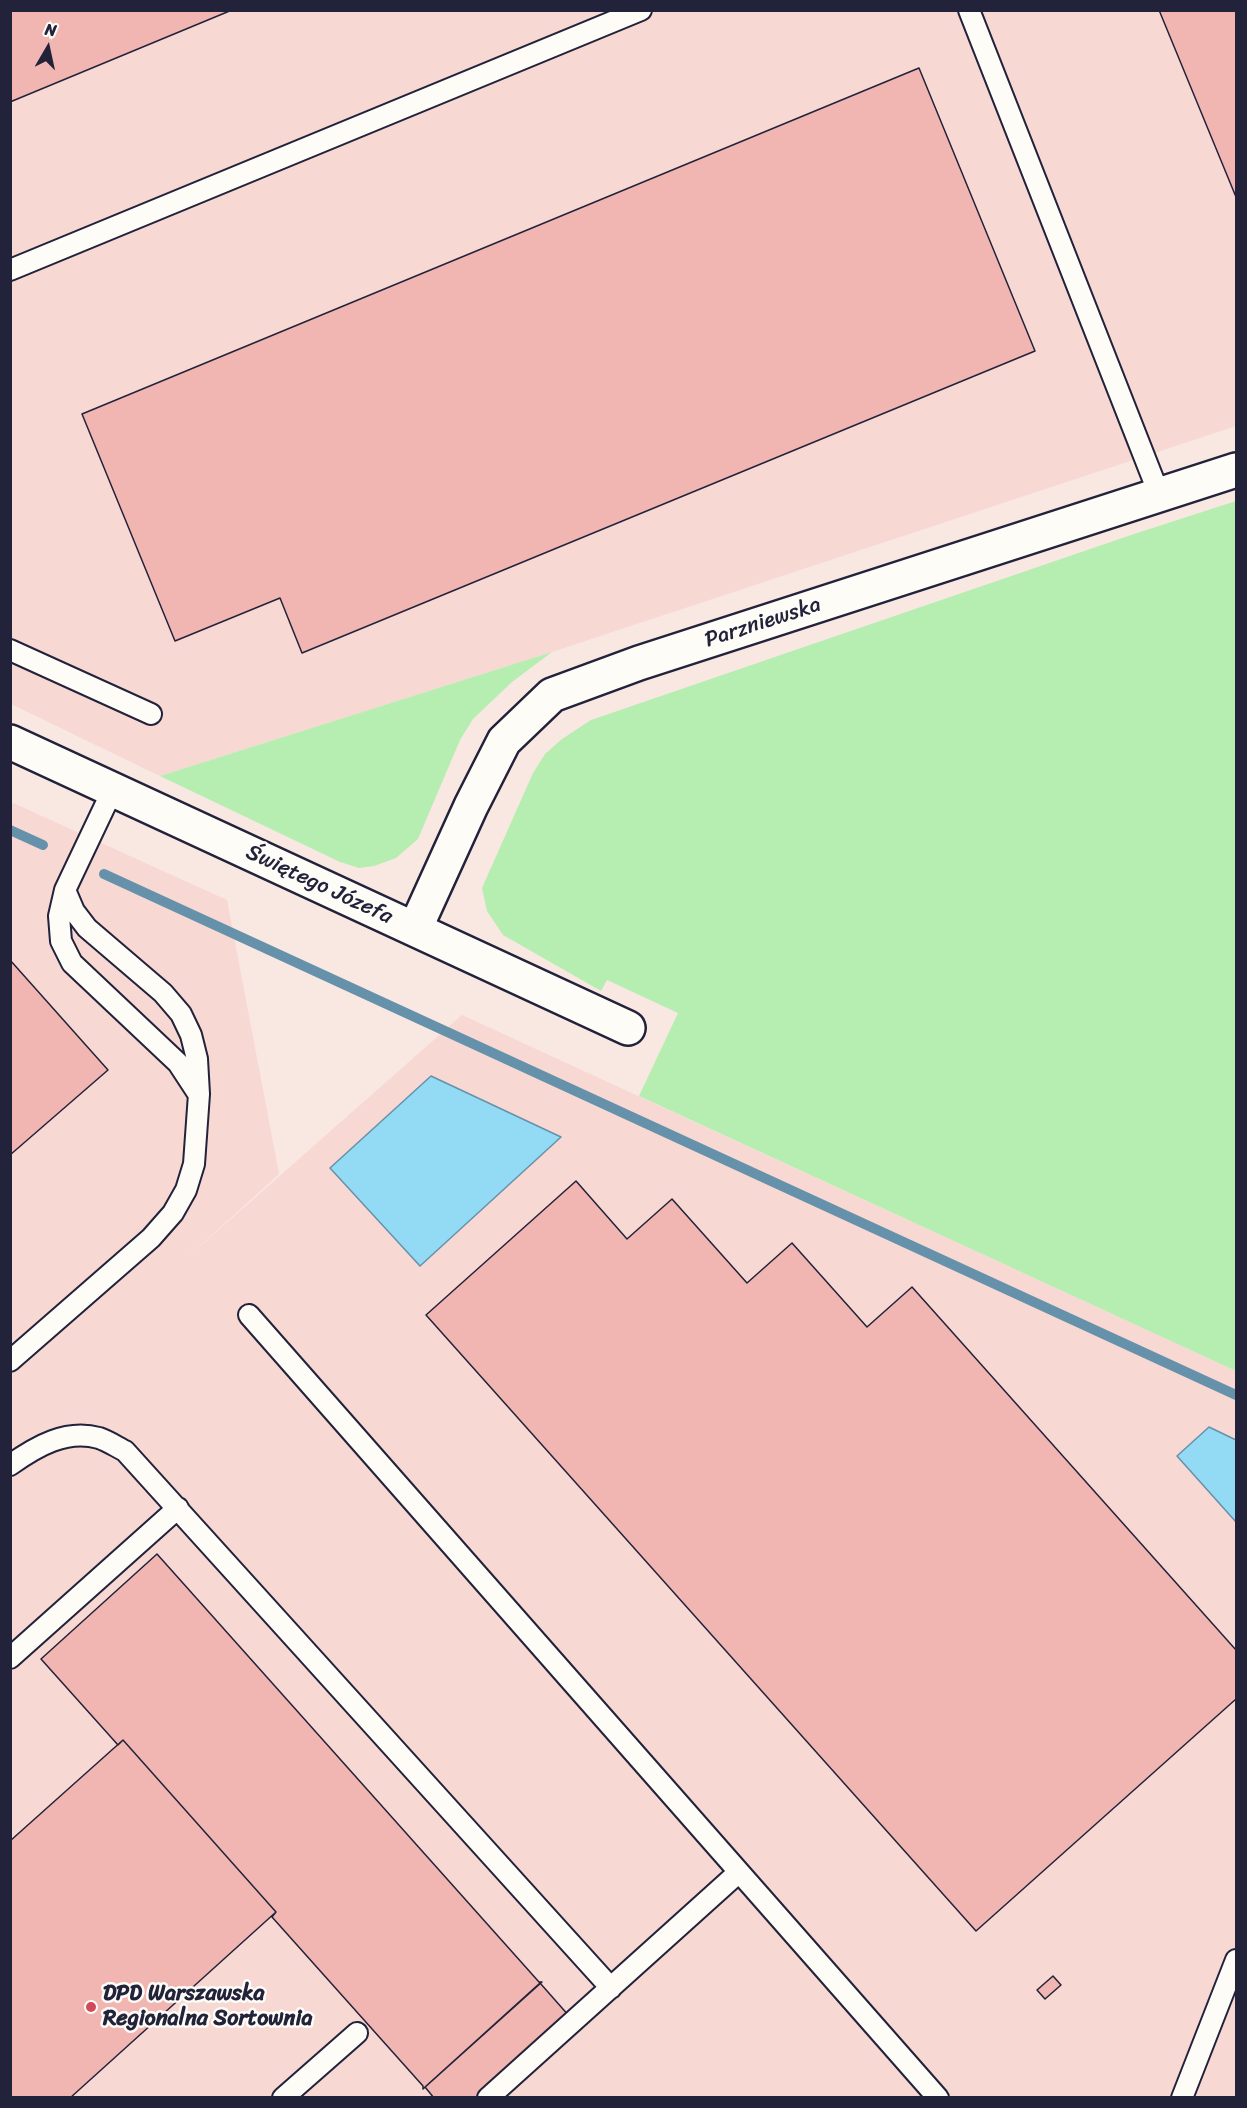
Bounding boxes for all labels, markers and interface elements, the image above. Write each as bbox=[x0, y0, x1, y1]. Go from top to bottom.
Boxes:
text: N bbox=[43, 15, 59, 45]
north arrow bbox=[18, 18, 78, 78]
street label: Parzniewska bbox=[702, 592, 824, 654]
street label: Świętego Józefa bbox=[241, 839, 397, 931]
place label: DPD Warszawska Regionalna Sortownia bbox=[103, 1981, 313, 2032]
marker: DPD Warszawska Regionalna Sortownia bbox=[84, 2000, 98, 2014]

